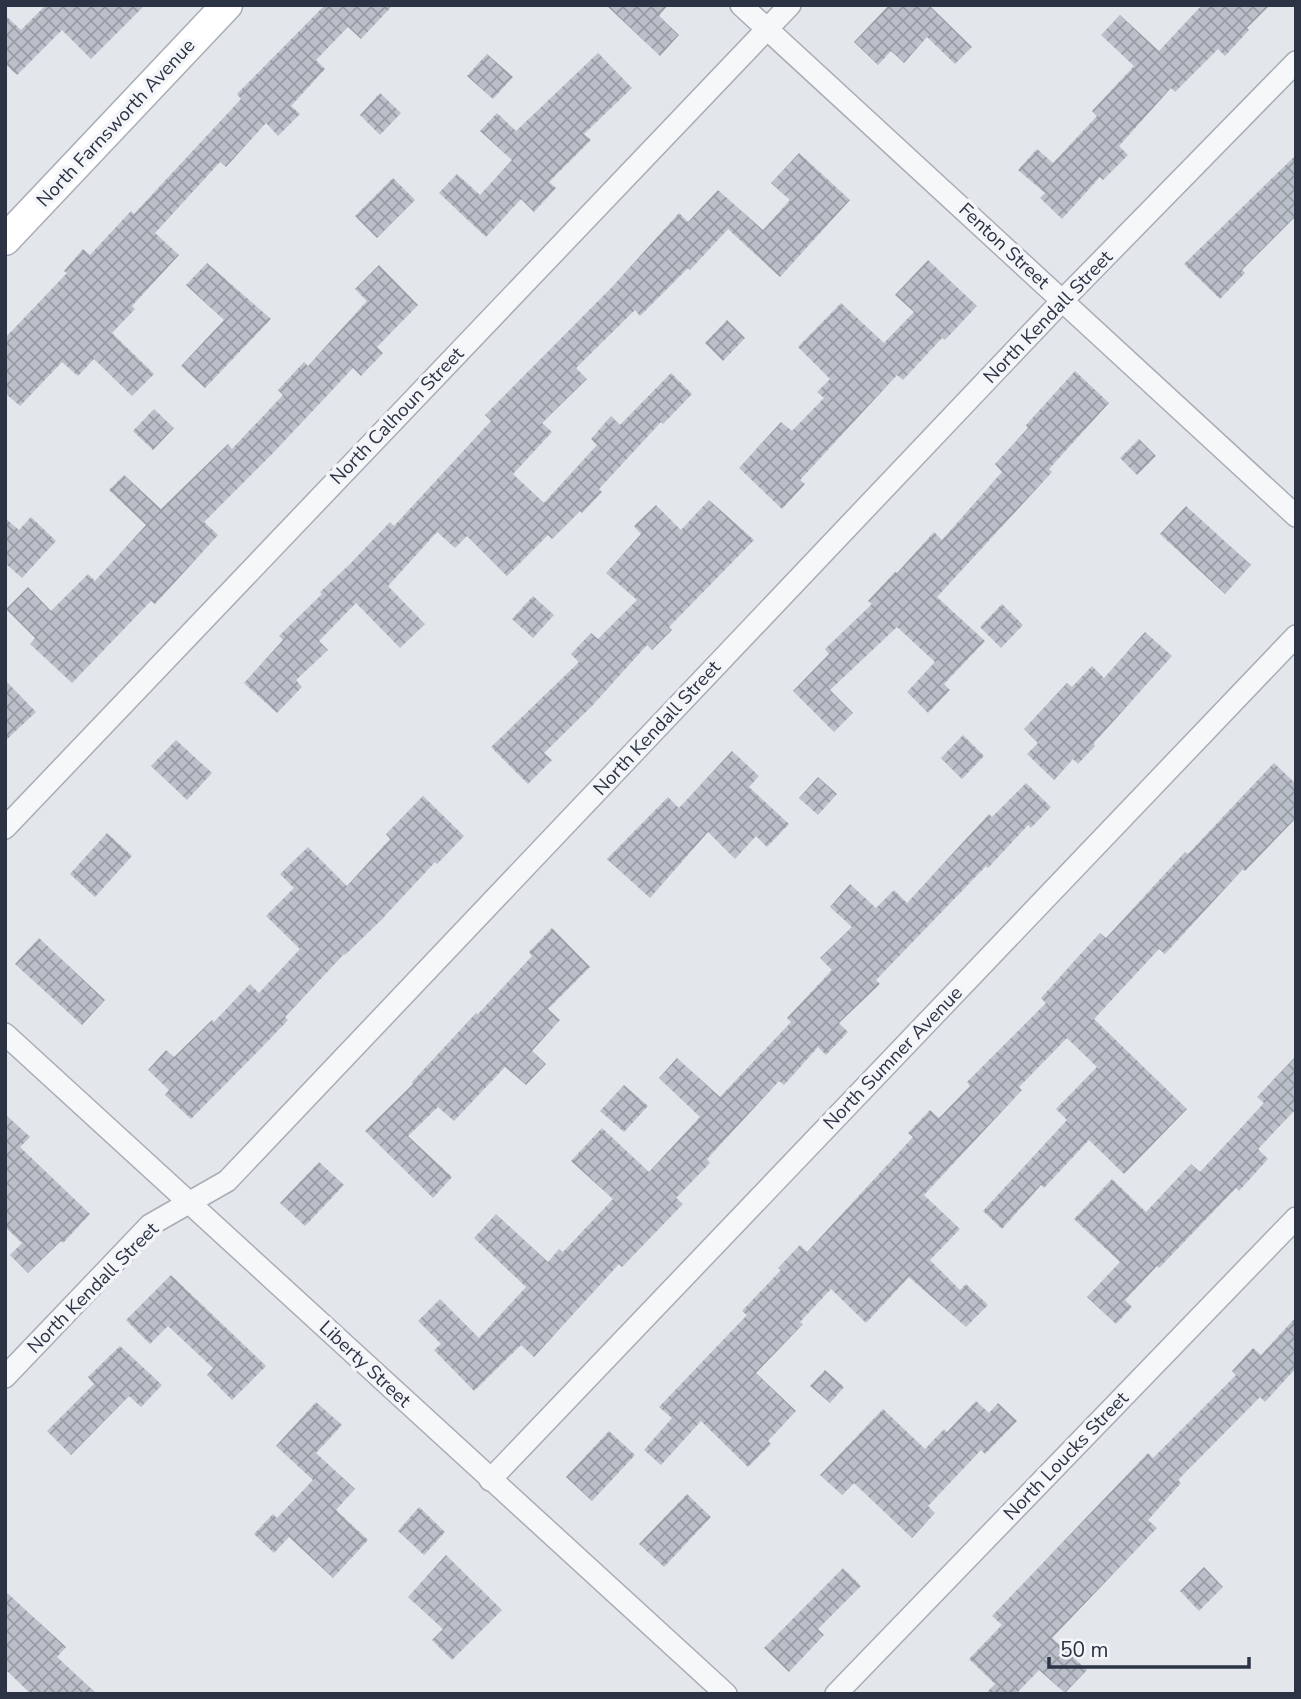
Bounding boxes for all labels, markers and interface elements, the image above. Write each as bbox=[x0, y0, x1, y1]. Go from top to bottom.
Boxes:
street label: North Farnsworth Avenue bbox=[31, 33, 201, 213]
street label: Fenton Street bbox=[953, 197, 1055, 295]
street label: North Kendall Street bbox=[978, 244, 1119, 389]
street label: North Calhoun Street bbox=[324, 341, 470, 490]
street label: North Kendall Street bbox=[587, 655, 727, 801]
street label: North Sumner Avenue bbox=[818, 981, 968, 1135]
street label: North Kendall Street bbox=[22, 1216, 165, 1359]
street label: Liberty Street bbox=[314, 1315, 417, 1413]
street label: North Loucks Street bbox=[998, 1386, 1135, 1526]
scale bar bbox=[1049, 1626, 1248, 1670]
text: 50 m bbox=[1060, 1636, 1109, 1664]

